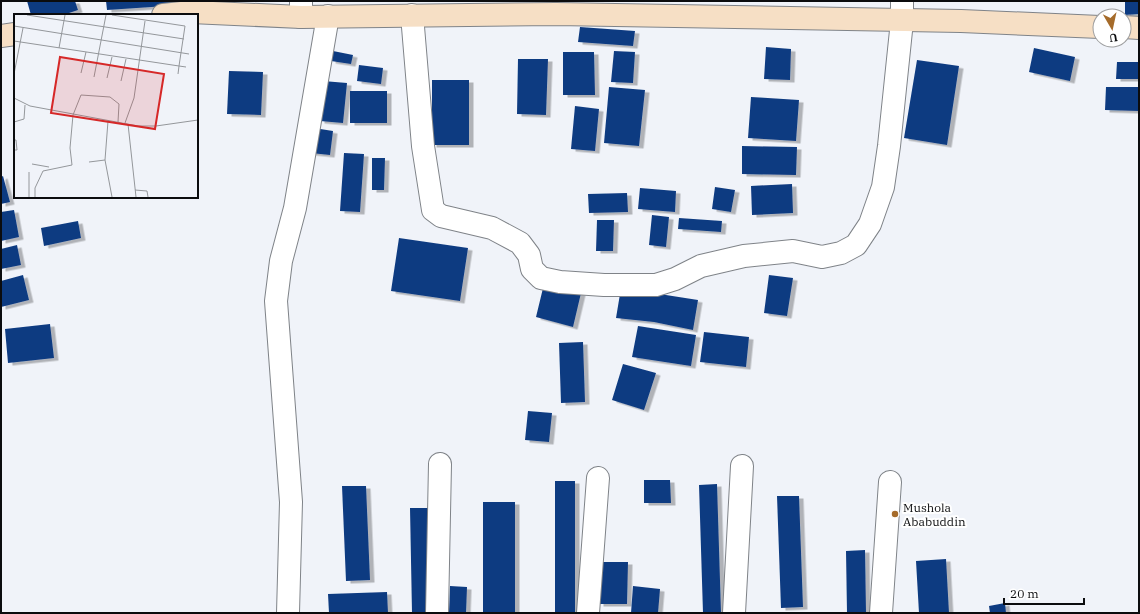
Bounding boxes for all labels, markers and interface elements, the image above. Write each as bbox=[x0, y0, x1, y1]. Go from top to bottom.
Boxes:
north arrow bbox=[1092, 8, 1132, 48]
inset map bbox=[14, 14, 198, 198]
text: U bbox=[1108, 30, 1119, 46]
place label: Mushola Ababuddin bbox=[903, 500, 966, 529]
marker: Mushola Ababuddin bbox=[890, 509, 900, 519]
scale bar bbox=[1004, 580, 1084, 606]
text: 20 m bbox=[1010, 586, 1039, 601]

